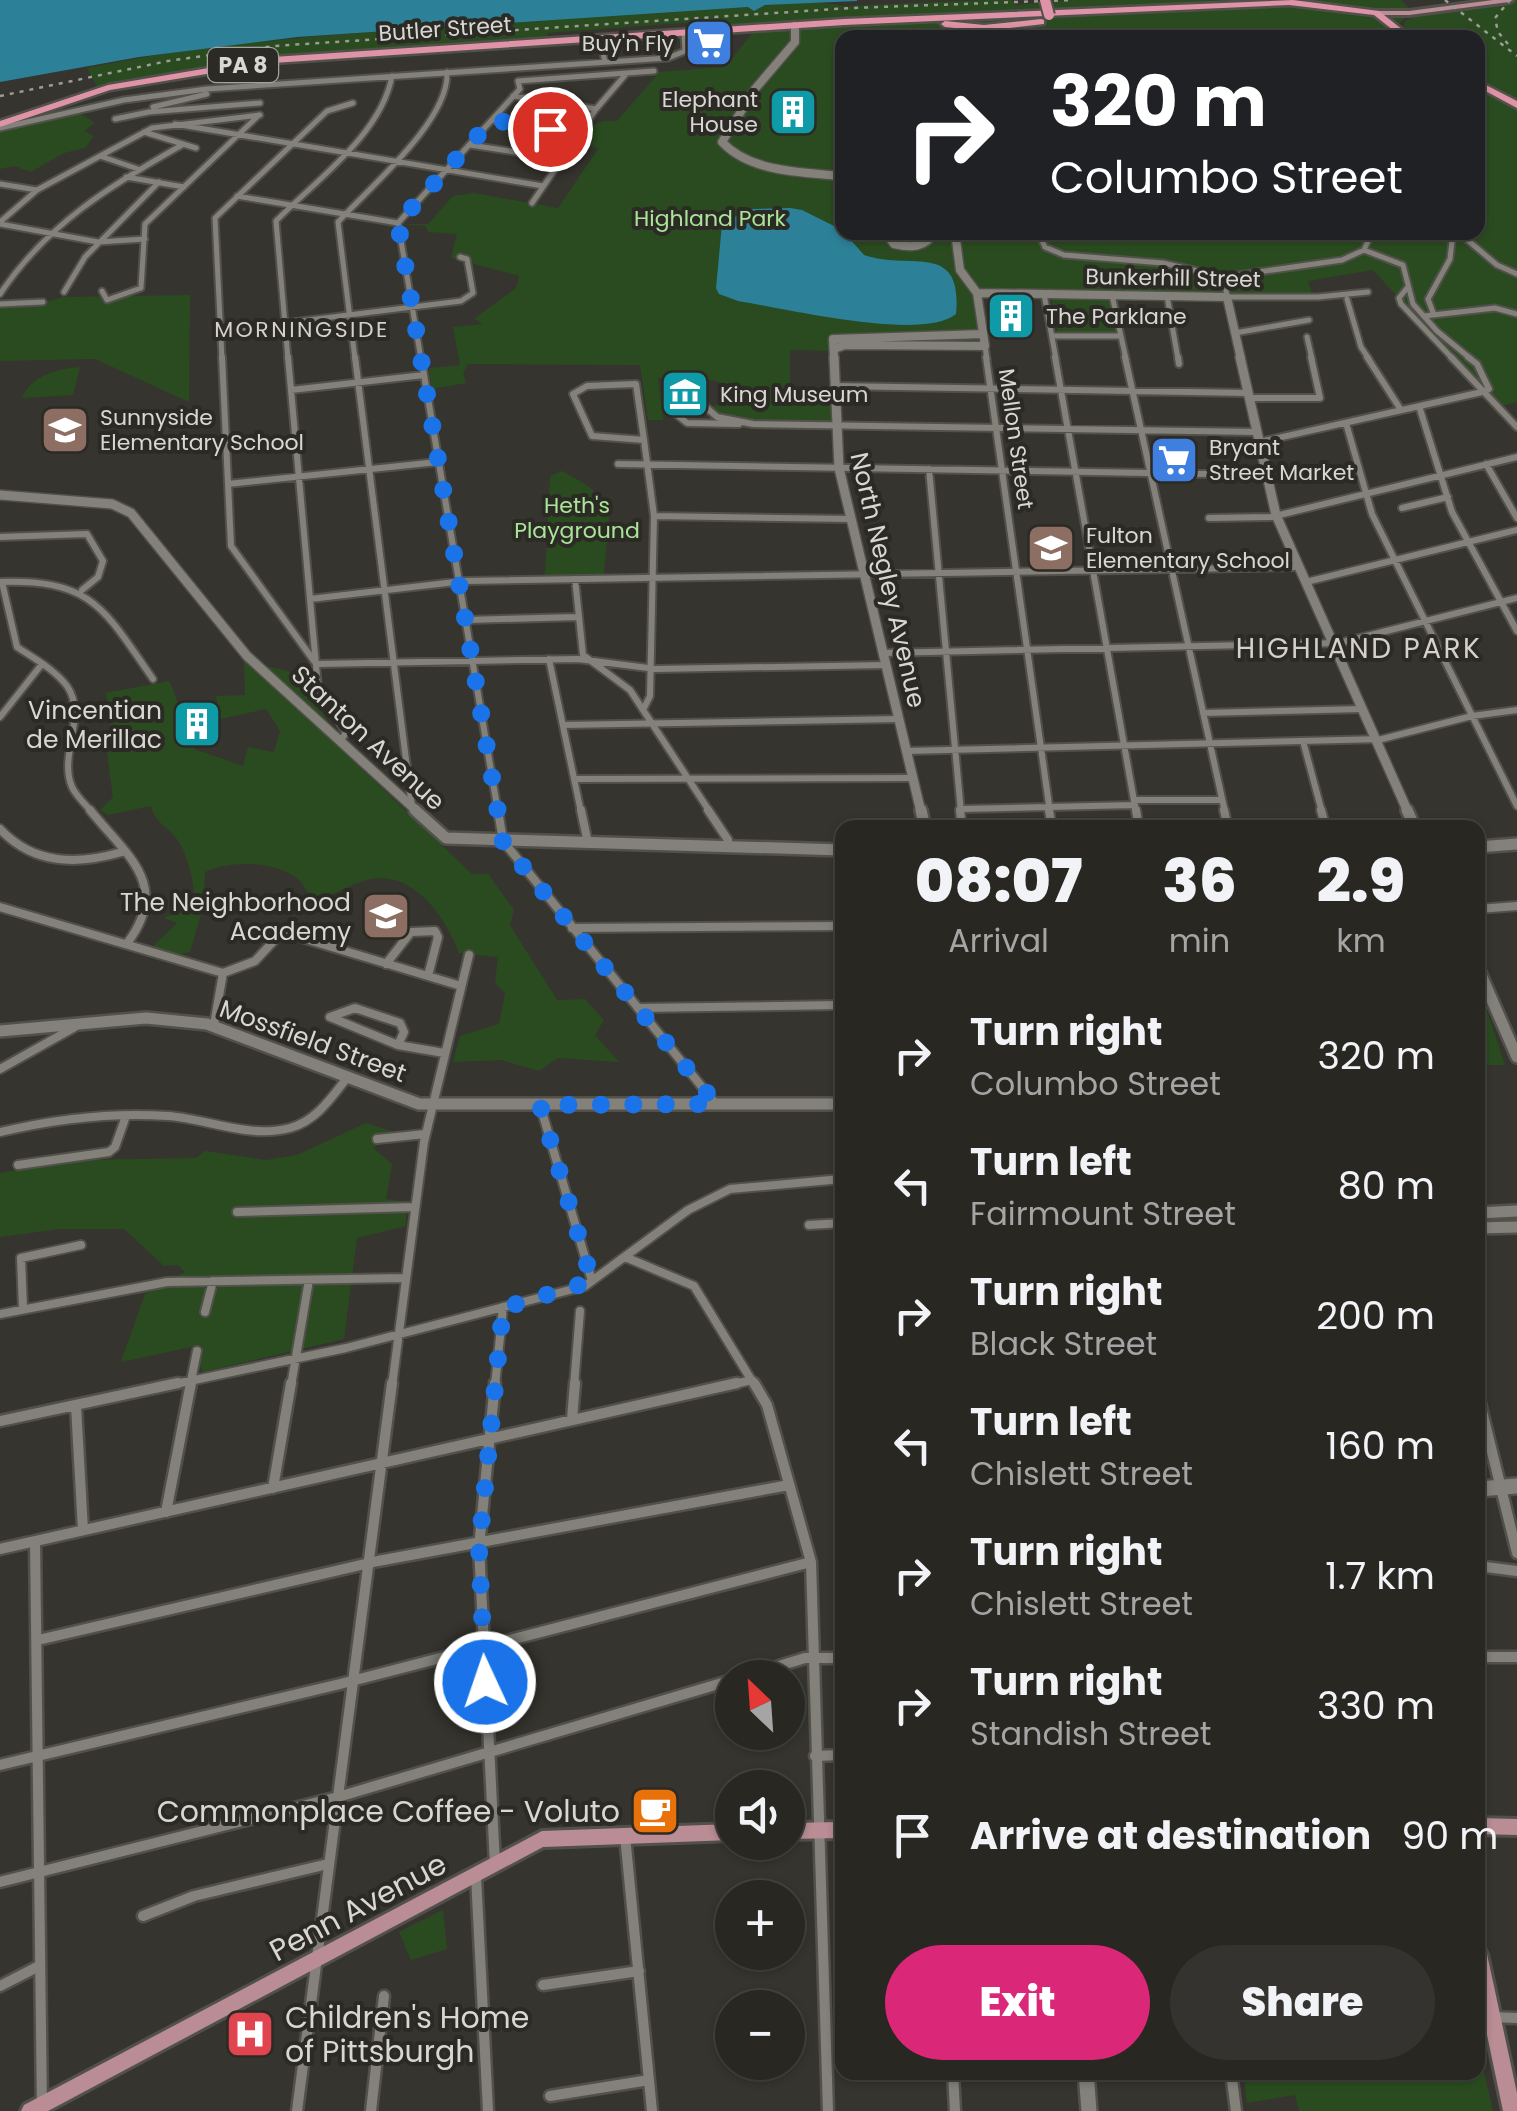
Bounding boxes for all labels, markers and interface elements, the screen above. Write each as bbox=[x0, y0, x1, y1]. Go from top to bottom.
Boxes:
street label: Butler Street bbox=[378, 9, 512, 49]
supermarket icon: Buy'n Fly bbox=[683, 17, 735, 69]
place label: Buy'n Fly bbox=[582, 28, 675, 59]
road number: PA 8 bbox=[208, 48, 278, 82]
text: 320 m bbox=[1050, 52, 1267, 151]
icon: right bbox=[885, 70, 1015, 200]
place label: Elephant House bbox=[662, 84, 758, 140]
building icon: Elephant House bbox=[767, 86, 819, 138]
pin bbox=[508, 87, 593, 172]
icon: arrive bbox=[523, 102, 578, 157]
text: Columbo Street bbox=[1050, 146, 1403, 209]
park label: Highland Park bbox=[634, 203, 787, 234]
street label: Bunkerhill Street bbox=[1085, 261, 1261, 295]
building icon: The Parklane bbox=[985, 290, 1037, 342]
place label: The Parklane bbox=[1046, 301, 1187, 332]
district label: MORNINGSIDE bbox=[214, 314, 390, 345]
street label: Mellon Street bbox=[991, 367, 1041, 511]
museum icon: King Museum bbox=[659, 368, 711, 420]
place label: King Museum bbox=[720, 379, 868, 410]
place label: Sunnyside Elementary School bbox=[100, 402, 304, 458]
school or university icon: Sunnyside Elementary School bbox=[39, 404, 91, 456]
place label: Bryant Street Market bbox=[1209, 432, 1354, 488]
supermarket icon: Bryant Street Market bbox=[1148, 434, 1200, 486]
street label: North Negley Avenue bbox=[842, 449, 934, 711]
park label: Heth's Playground bbox=[514, 490, 640, 546]
place label: Fulton Elementary School bbox=[1086, 520, 1290, 576]
school or university icon: Fulton Elementary School bbox=[1025, 522, 1077, 574]
district label: HIGHLAND PARK bbox=[1236, 629, 1482, 668]
street label: Stanton Avenue bbox=[284, 658, 452, 818]
place label: Vincentian de Merillac bbox=[26, 693, 162, 757]
building icon: Vincentian de Merillac bbox=[171, 698, 223, 750]
text: 08:07 bbox=[915, 839, 1082, 923]
text: 36 bbox=[1162, 839, 1237, 923]
text: 2.9 bbox=[1317, 839, 1405, 923]
place label: The Neighborhood Academy bbox=[120, 885, 351, 949]
school or university icon: The Neighborhood Academy bbox=[360, 890, 412, 942]
text: Arrival bbox=[948, 918, 1049, 963]
text: min bbox=[1169, 918, 1230, 963]
text: km bbox=[1336, 918, 1386, 963]
street label: Mossfield Street bbox=[215, 991, 411, 1091]
text: Turn right bbox=[970, 1005, 1162, 1058]
icon: right bbox=[885, 1028, 940, 1083]
text: 320 m bbox=[1318, 1029, 1435, 1082]
text: Columbo Street bbox=[970, 1061, 1221, 1106]
text: Turn left bbox=[970, 1135, 1132, 1188]
icon: left bbox=[885, 1158, 940, 1213]
text: 80 m bbox=[1338, 1159, 1435, 1212]
text: Fairmount Street bbox=[970, 1191, 1236, 1236]
text: Turn right bbox=[970, 1265, 1162, 1318]
icon: right bbox=[885, 1288, 940, 1343]
text: 200 m bbox=[1316, 1289, 1435, 1342]
text: Black Street bbox=[970, 1321, 1157, 1366]
text: Turn left bbox=[970, 1395, 1132, 1448]
icon: left bbox=[885, 1418, 940, 1473]
text: 160 m bbox=[1326, 1419, 1435, 1472]
text: Chislett Street bbox=[970, 1451, 1193, 1496]
text: Turn right bbox=[970, 1525, 1162, 1578]
icon: right bbox=[885, 1548, 940, 1603]
text: 1.7 km bbox=[1325, 1549, 1435, 1602]
text: Chislett Street bbox=[970, 1581, 1193, 1626]
position arrow bbox=[433, 1630, 537, 1734]
text: Turn right bbox=[970, 1655, 1162, 1708]
north arrow bbox=[715, 1660, 805, 1750]
map controls bbox=[715, 1660, 805, 2080]
icon: right bbox=[885, 1678, 940, 1733]
text: 330 m bbox=[1317, 1679, 1435, 1732]
text: Standish Street bbox=[970, 1711, 1211, 1756]
button: sound bbox=[715, 1770, 805, 1860]
cafe icon: Commonplace Coffee - Voluto bbox=[629, 1785, 681, 1837]
place label: Commonplace Coffee - Voluto bbox=[157, 1790, 620, 1833]
icon: arrive bbox=[885, 1808, 940, 1863]
text: Arrive at destination bbox=[970, 1809, 1371, 1862]
text: 90 m bbox=[1401, 1809, 1498, 1862]
street label: Penn Avenue bbox=[262, 1842, 454, 1972]
button: + bbox=[715, 1880, 805, 1970]
button: Exit bbox=[885, 1945, 1150, 2060]
button: Share bbox=[1170, 1945, 1435, 2060]
button: − bbox=[715, 1990, 805, 2080]
place label: Children's Home of Pittsburgh bbox=[285, 1996, 529, 2073]
hospital icon: Children's Home of Pittsburgh bbox=[224, 2008, 276, 2060]

